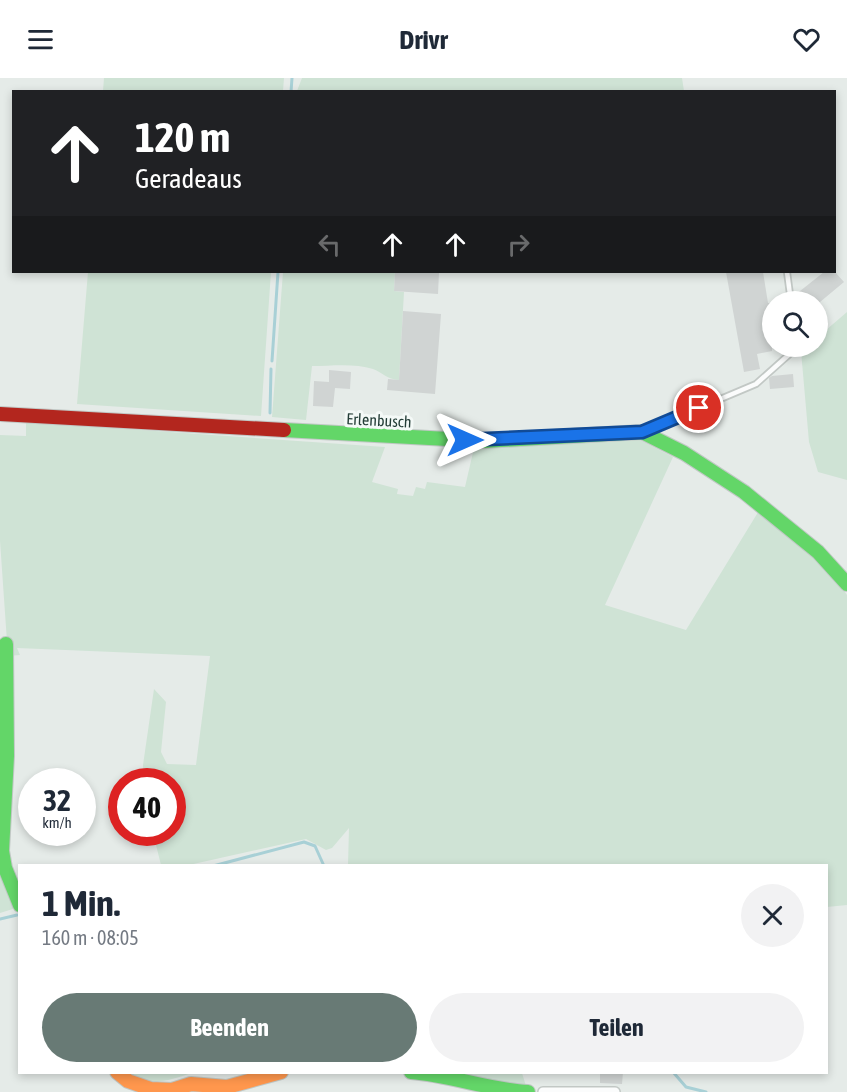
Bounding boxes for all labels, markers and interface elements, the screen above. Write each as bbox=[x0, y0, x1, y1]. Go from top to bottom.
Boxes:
icon: menu bbox=[24, 23, 57, 56]
icon: heart bbox=[790, 23, 823, 56]
text: Drivr bbox=[399, 24, 448, 55]
text: 120 m bbox=[135, 113, 230, 161]
icon: ahead bbox=[36, 114, 114, 192]
text: Geradeaus bbox=[135, 163, 242, 194]
icon: left bbox=[313, 228, 346, 261]
icon: ahead bbox=[376, 228, 409, 261]
icon: ahead bbox=[439, 228, 472, 261]
icon: right bbox=[502, 228, 535, 261]
map controls bbox=[762, 291, 828, 357]
button: search bbox=[762, 291, 828, 357]
pin bbox=[673, 382, 724, 433]
icon: arrive bbox=[682, 391, 715, 424]
position arrow bbox=[433, 408, 497, 472]
street label: Erlenbusch bbox=[346, 409, 412, 431]
speed limit sign: 40 bbox=[108, 768, 186, 846]
text: 32 bbox=[43, 783, 71, 817]
text: km/h bbox=[42, 814, 72, 831]
text: 1 Min. bbox=[42, 882, 120, 924]
button: close bbox=[741, 884, 804, 947]
text: 160 m · 08:05 bbox=[42, 926, 139, 949]
button: Beenden bbox=[42, 993, 417, 1062]
button: Teilen bbox=[429, 993, 804, 1062]

